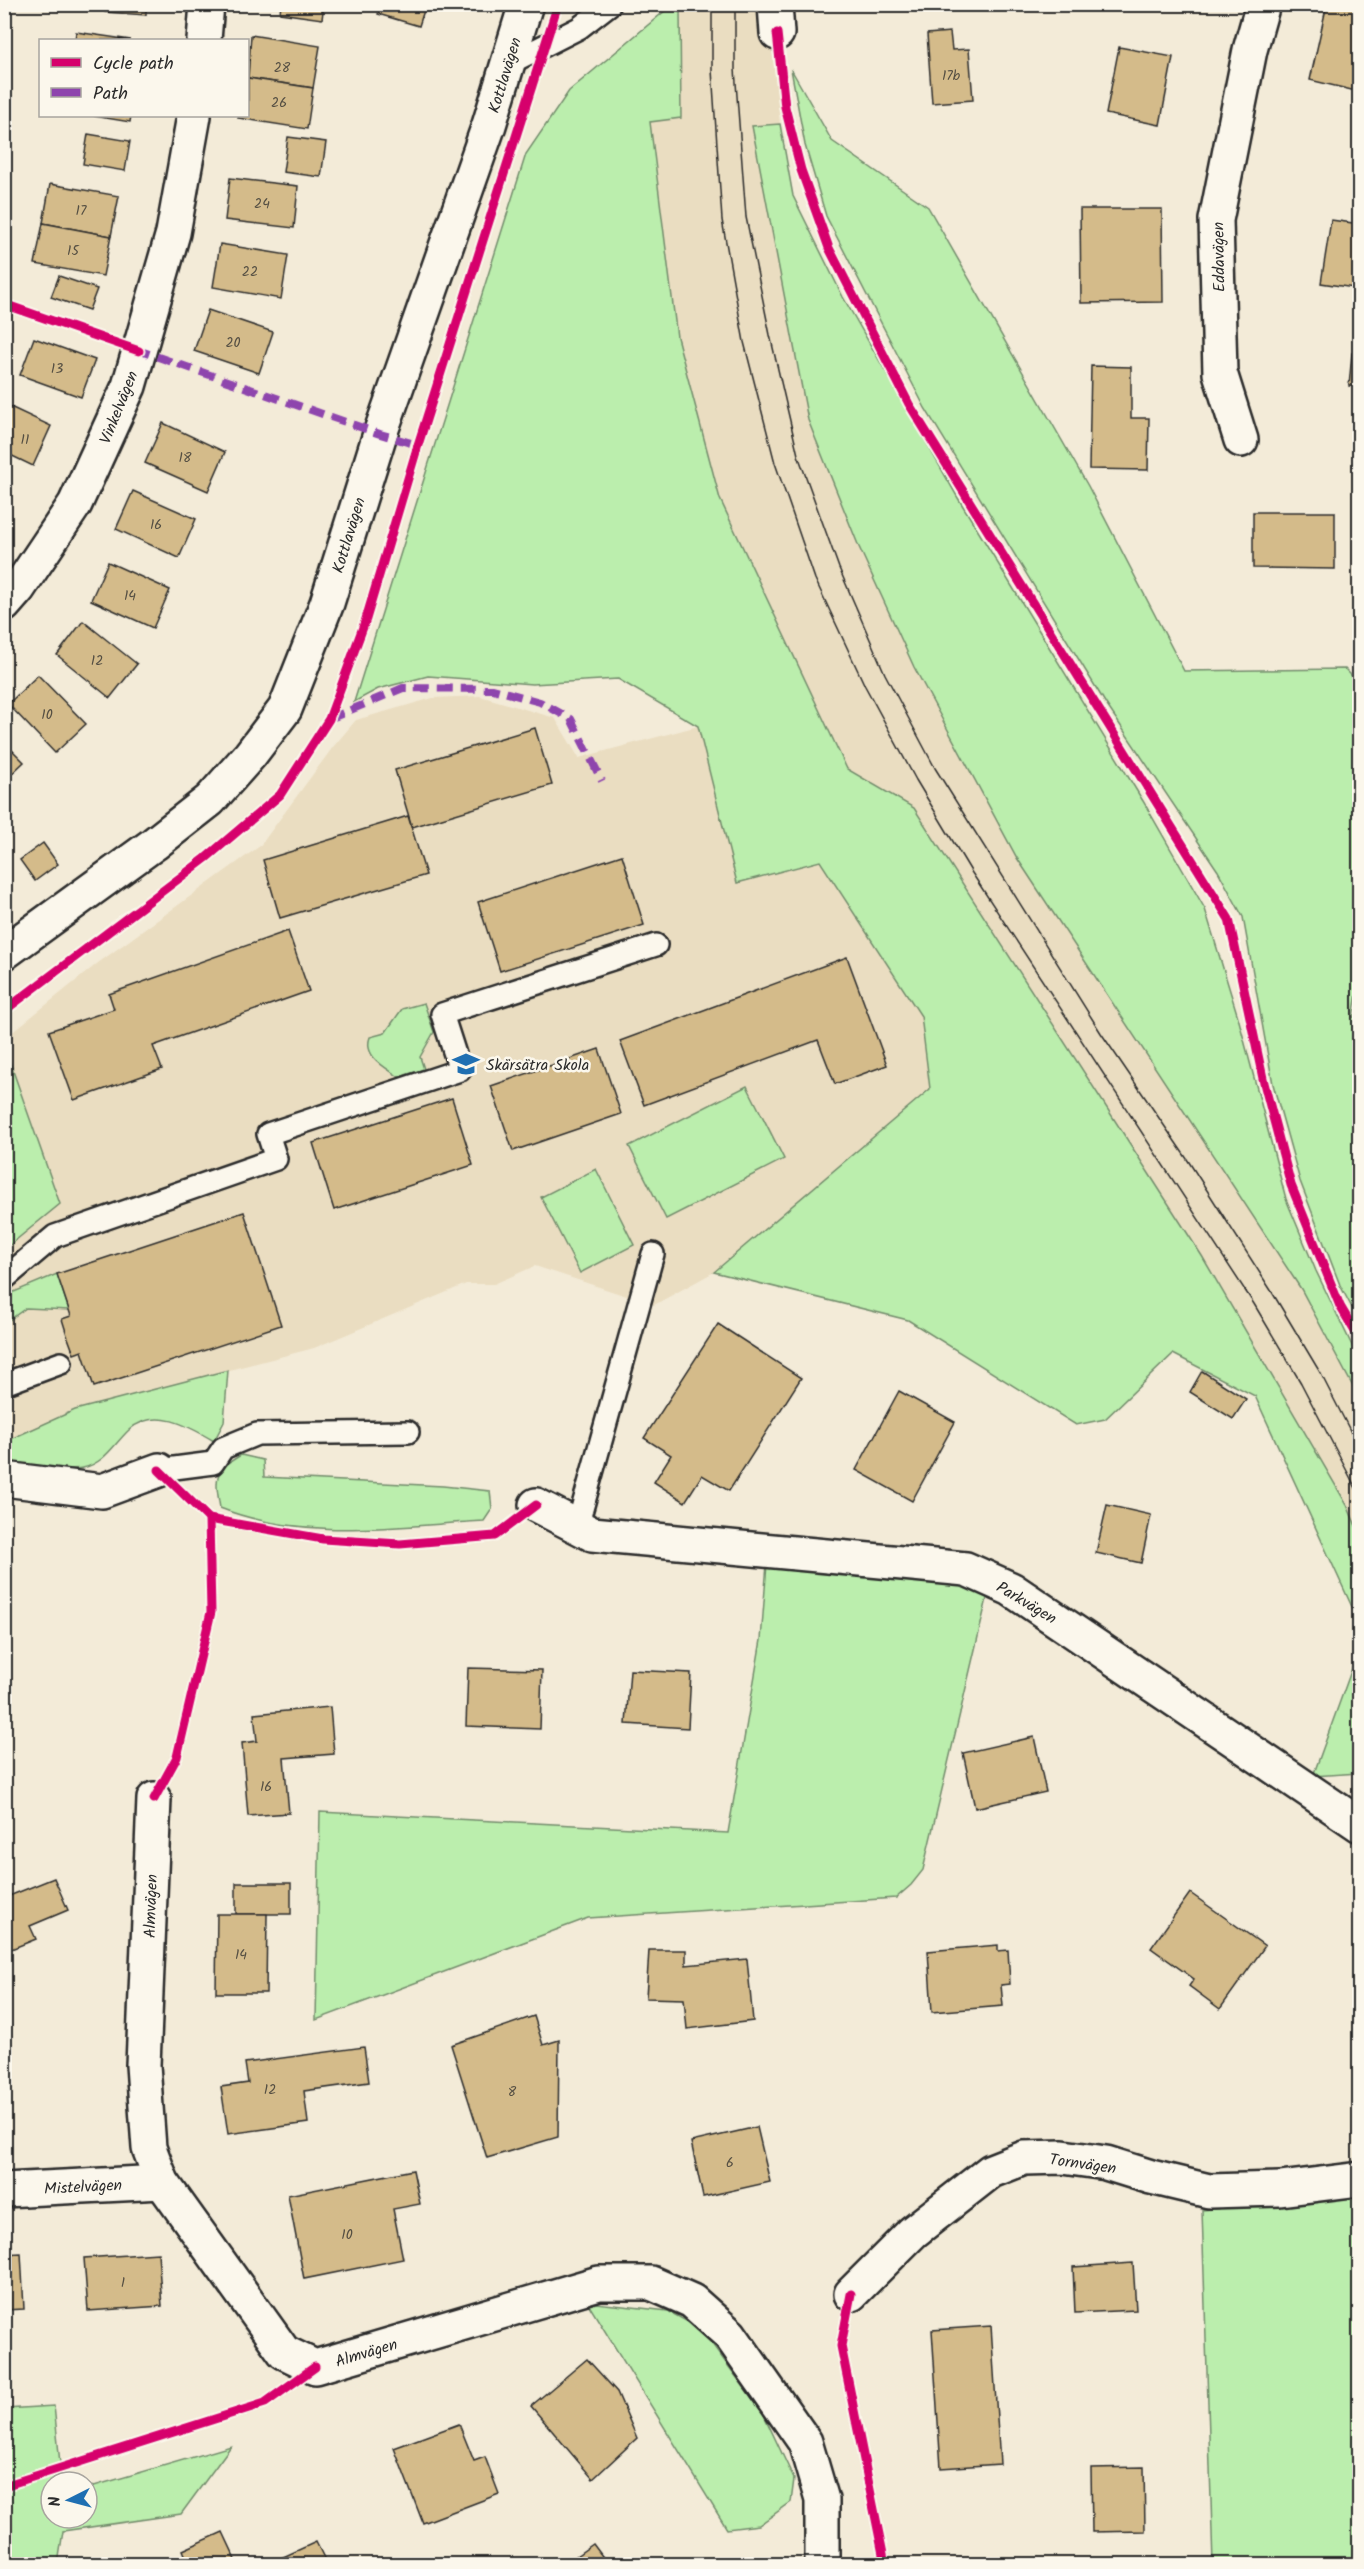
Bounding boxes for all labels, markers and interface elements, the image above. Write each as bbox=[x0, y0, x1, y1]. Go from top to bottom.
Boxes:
street label: Kottlavägen bbox=[482, 34, 529, 116]
legend bbox=[39, 39, 249, 117]
text: Cycle path bbox=[93, 50, 174, 79]
house number: 28 bbox=[274, 57, 291, 79]
house number: 17b bbox=[942, 65, 961, 87]
text: Path bbox=[93, 80, 128, 109]
house number: 26 bbox=[271, 92, 287, 114]
house number: 24 bbox=[254, 193, 270, 215]
house number: 17 bbox=[76, 200, 87, 222]
street label: Eddavägen bbox=[1206, 222, 1233, 292]
house number: 15 bbox=[67, 240, 80, 262]
house number: 22 bbox=[242, 261, 258, 283]
house number: 20 bbox=[225, 332, 241, 354]
house number: 13 bbox=[51, 358, 63, 380]
street label: Vinkelvägen bbox=[93, 367, 145, 448]
house number: 11 bbox=[21, 429, 29, 451]
house number: 18 bbox=[179, 447, 192, 469]
street label: Kottlavägen bbox=[326, 494, 373, 576]
house number: 16 bbox=[150, 514, 162, 536]
house number: 14 bbox=[124, 585, 136, 607]
house number: 12 bbox=[91, 650, 103, 672]
house number: 10 bbox=[41, 704, 53, 726]
school or university icon: Skärsätra Skola bbox=[451, 1049, 481, 1079]
place label: Skärsätra Skola bbox=[486, 1053, 589, 1078]
street label: Parkvägen bbox=[991, 1575, 1061, 1631]
house number: 16 bbox=[260, 1776, 272, 1798]
street label: Almvägen bbox=[138, 1874, 165, 1938]
house number: 14 bbox=[235, 1944, 247, 1966]
house number: 12 bbox=[264, 2079, 276, 2101]
house number: 8 bbox=[508, 2081, 517, 2103]
street label: Tornvägen bbox=[1048, 2147, 1118, 2182]
house number: 6 bbox=[726, 2152, 734, 2174]
street label: Mistelvägen bbox=[43, 2173, 123, 2202]
house number: 10 bbox=[341, 2224, 353, 2246]
house number: 1 bbox=[121, 2272, 125, 2294]
street label: Almvägen bbox=[332, 2332, 401, 2375]
north arrow bbox=[39, 2470, 99, 2530]
text: N bbox=[43, 2495, 69, 2508]

